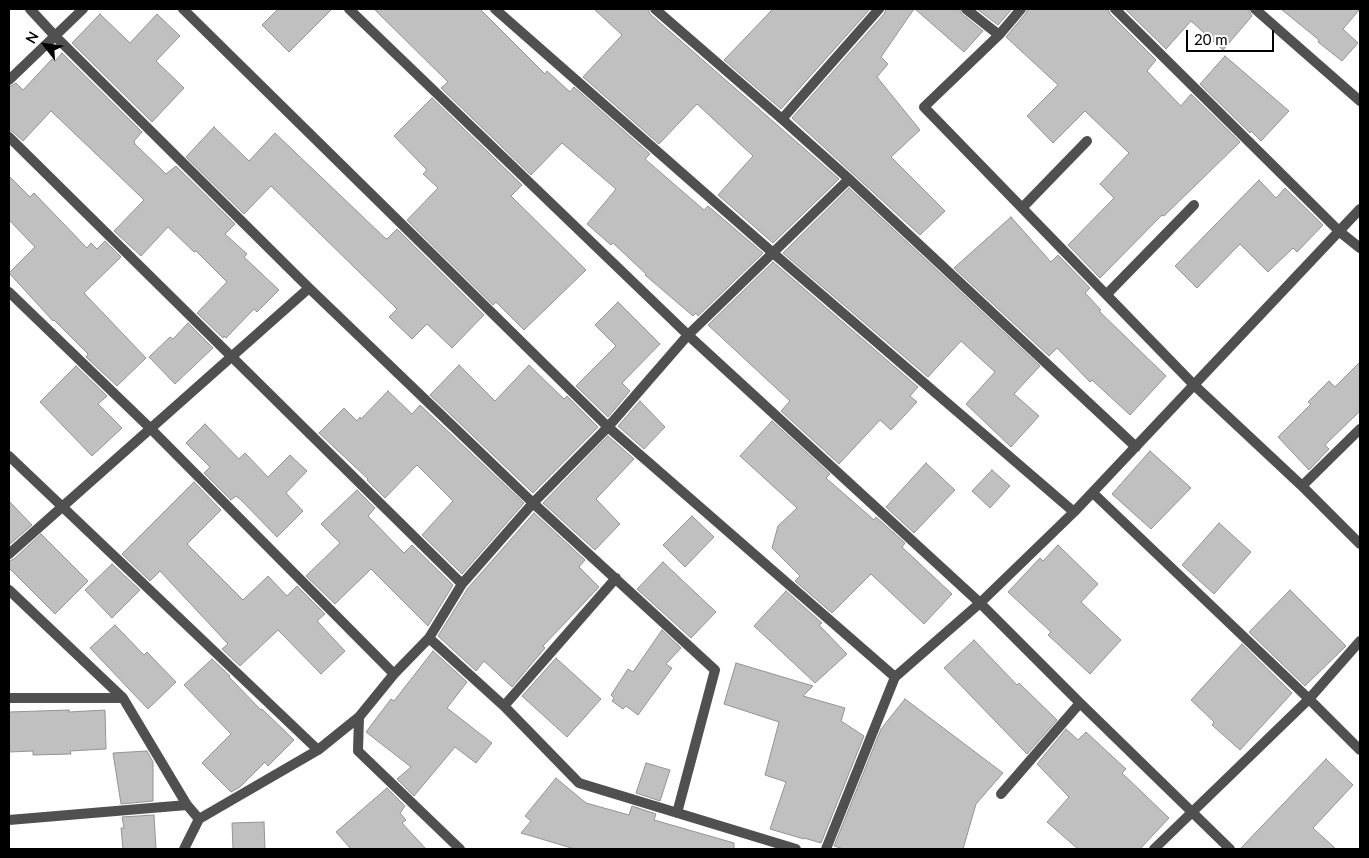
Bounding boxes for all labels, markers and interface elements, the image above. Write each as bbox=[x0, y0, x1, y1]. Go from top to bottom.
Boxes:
north arrow bbox=[20, 20, 70, 70]
scale bar bbox=[1189, 20, 1276, 52]
text: N bbox=[22, 28, 42, 46]
text: 20 m bbox=[1194, 30, 1228, 48]

